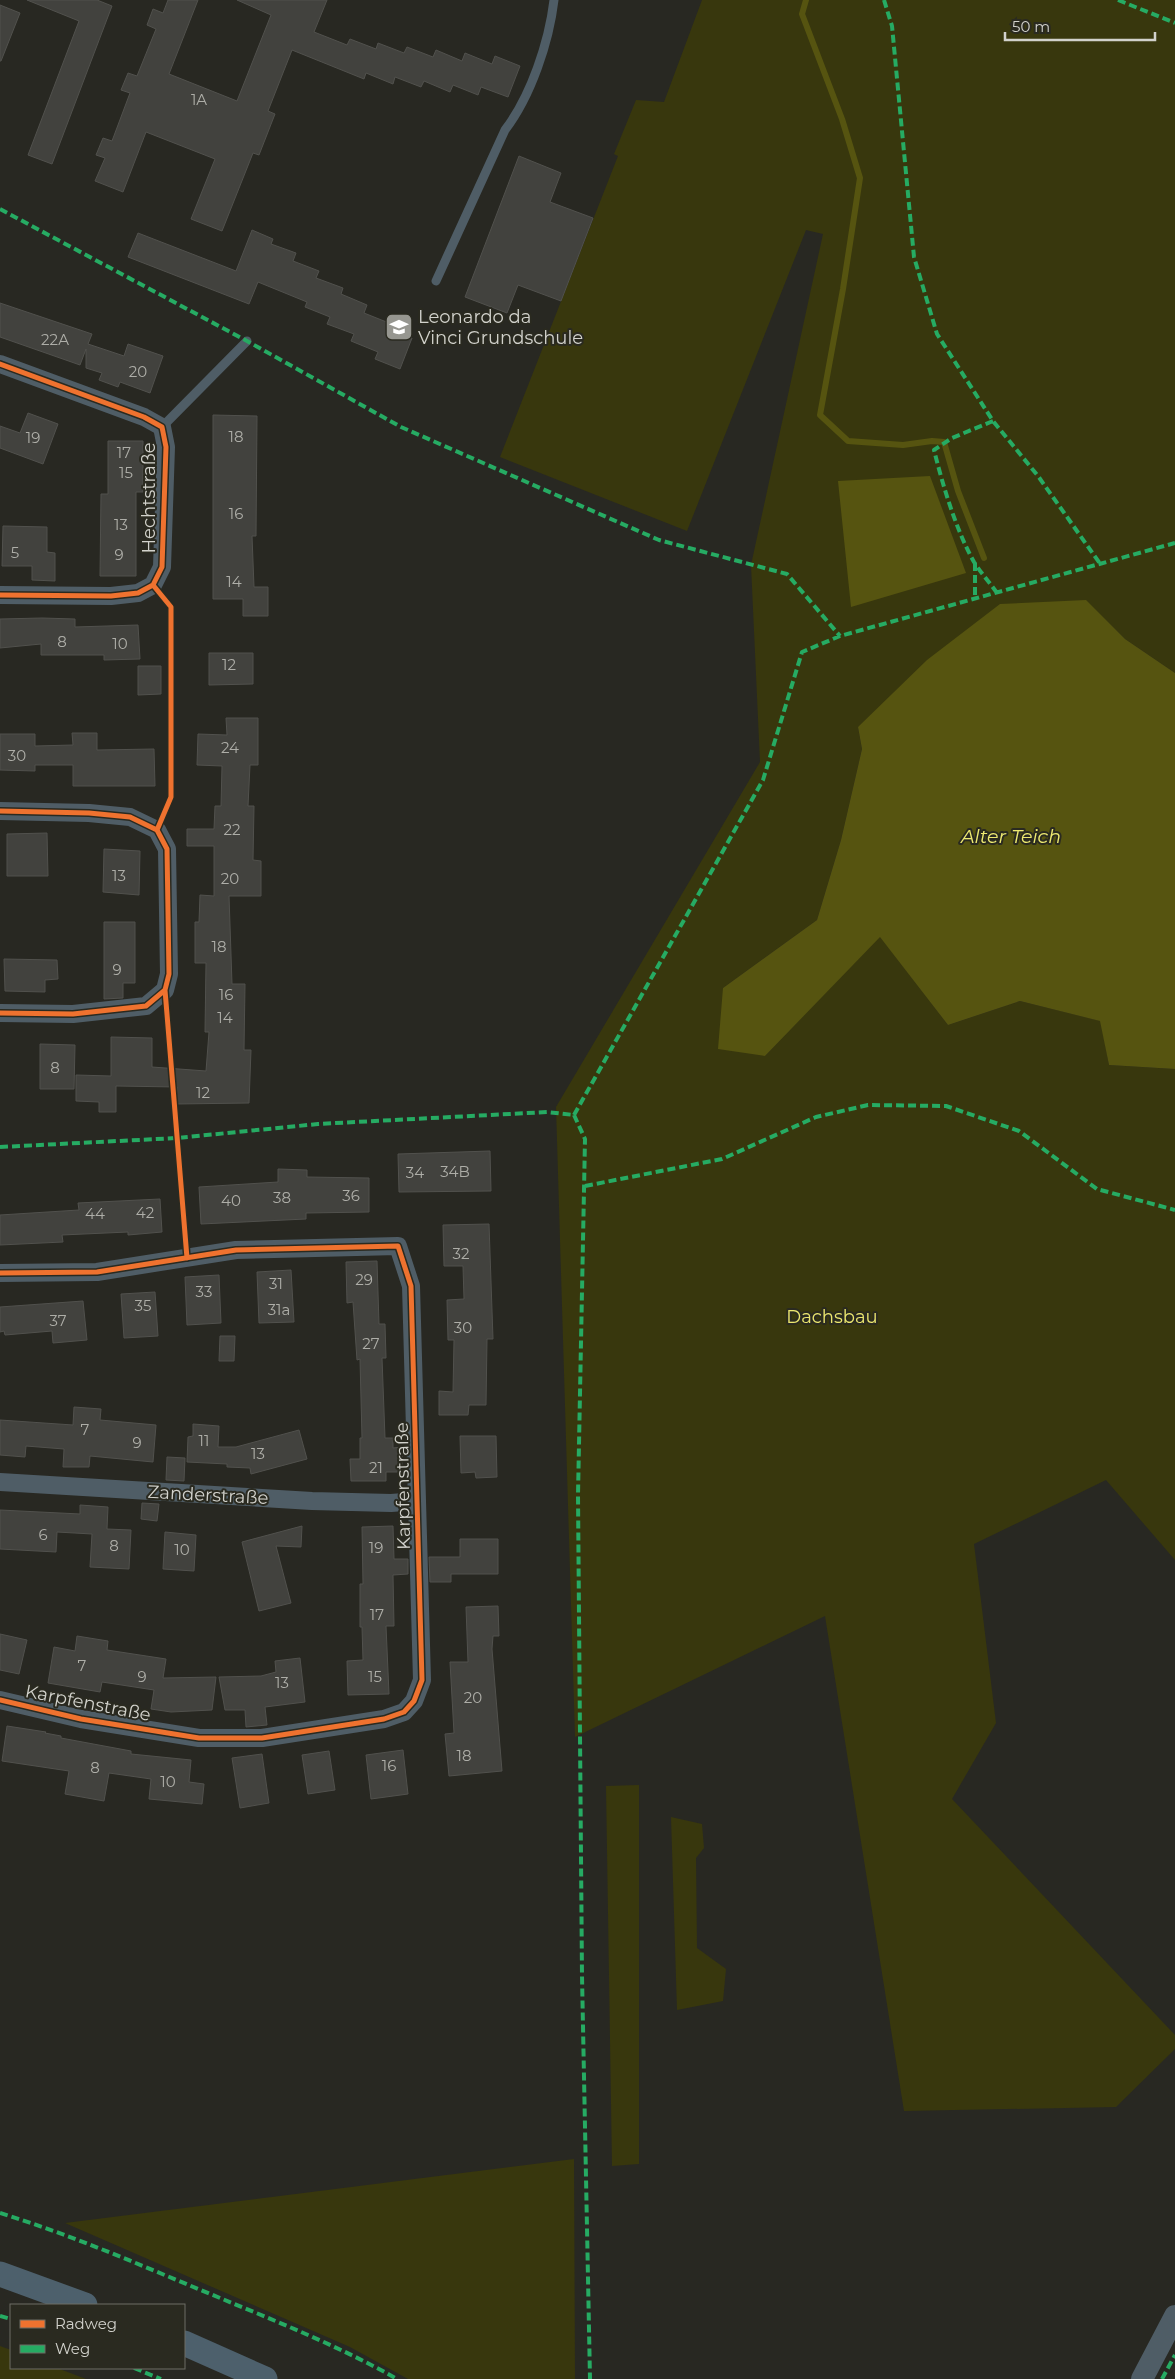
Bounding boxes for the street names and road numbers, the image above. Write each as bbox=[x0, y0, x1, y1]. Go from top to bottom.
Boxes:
street label: Hechtstraße bbox=[138, 442, 160, 554]
street label: Karpfenstraße bbox=[391, 1422, 415, 1550]
street label: Zanderstraße bbox=[147, 1481, 269, 1509]
street label: Karpfenstraße bbox=[23, 1680, 153, 1726]

